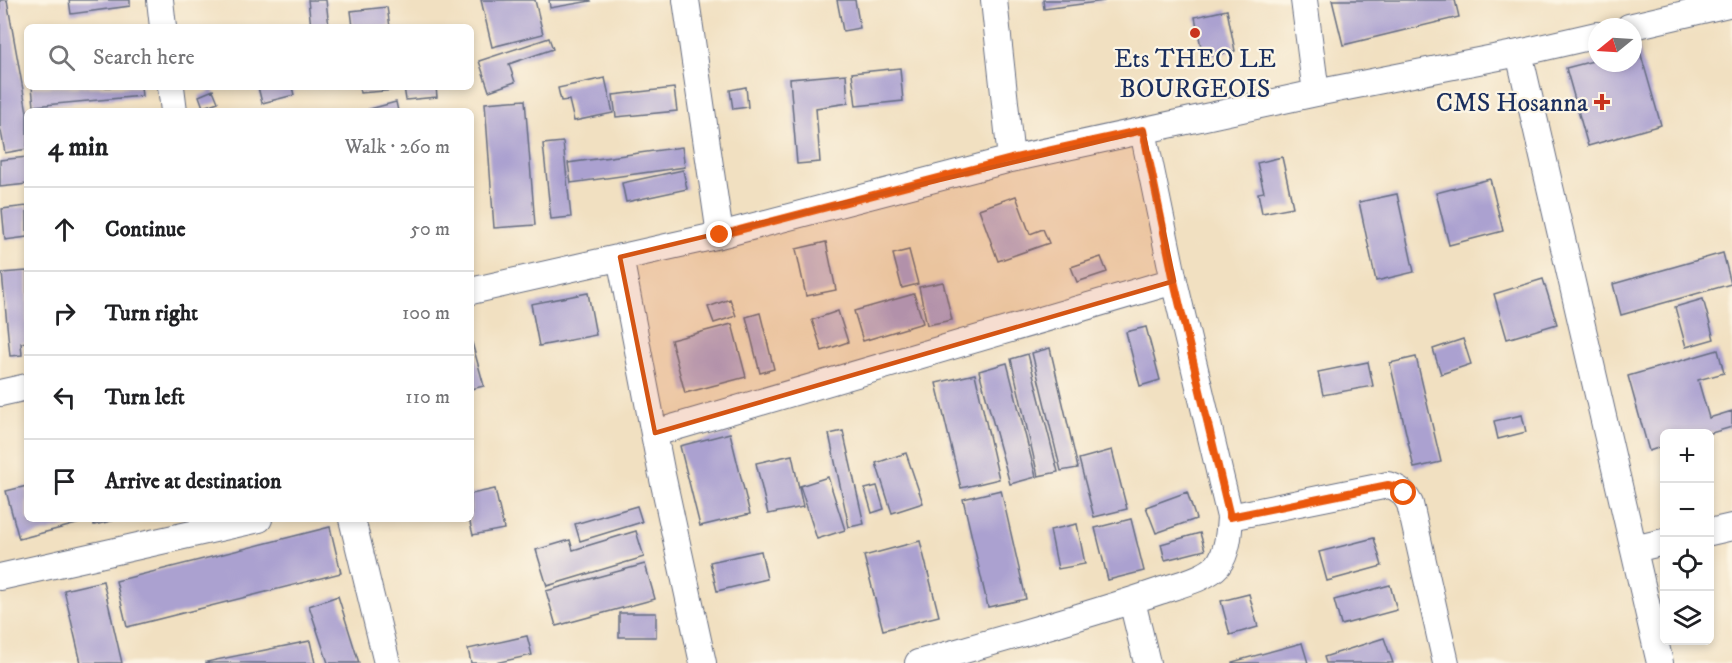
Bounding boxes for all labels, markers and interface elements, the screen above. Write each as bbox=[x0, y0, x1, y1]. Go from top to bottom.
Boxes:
north arrow bbox=[1588, 18, 1642, 72]
search box bbox=[24, 24, 474, 90]
marker: Ets THEO LE BOURGEOIS bbox=[1188, 26, 1202, 40]
icon: search bbox=[45, 41, 78, 74]
place label: Ets THEO LE BOURGEOIS bbox=[1114, 43, 1276, 106]
text: Search here bbox=[93, 44, 195, 71]
place label: CMS Hosanna bbox=[1436, 87, 1588, 120]
marker: CMS Hosanna bbox=[1593, 93, 1611, 111]
text: 4 min bbox=[48, 131, 108, 164]
text: Walk · 260 m bbox=[345, 135, 450, 160]
icon: ahead bbox=[48, 213, 81, 246]
text: Continue bbox=[105, 216, 186, 243]
text: 50 m bbox=[410, 217, 450, 242]
route end bbox=[706, 221, 732, 247]
icon: right bbox=[48, 297, 81, 330]
text: Turn right bbox=[105, 300, 198, 327]
text: 100 m bbox=[402, 301, 450, 326]
icon: left bbox=[48, 381, 81, 414]
text: Turn left bbox=[105, 384, 185, 411]
text: 110 m bbox=[405, 385, 450, 410]
map controls bbox=[1660, 429, 1714, 645]
button: + bbox=[1660, 429, 1714, 483]
icon: arrive bbox=[48, 465, 81, 498]
text: Arrive at destination bbox=[105, 468, 282, 495]
route start bbox=[1390, 479, 1416, 505]
button: − bbox=[1660, 483, 1714, 537]
button: locate bbox=[1660, 537, 1714, 591]
button: layers bbox=[1660, 591, 1714, 645]

